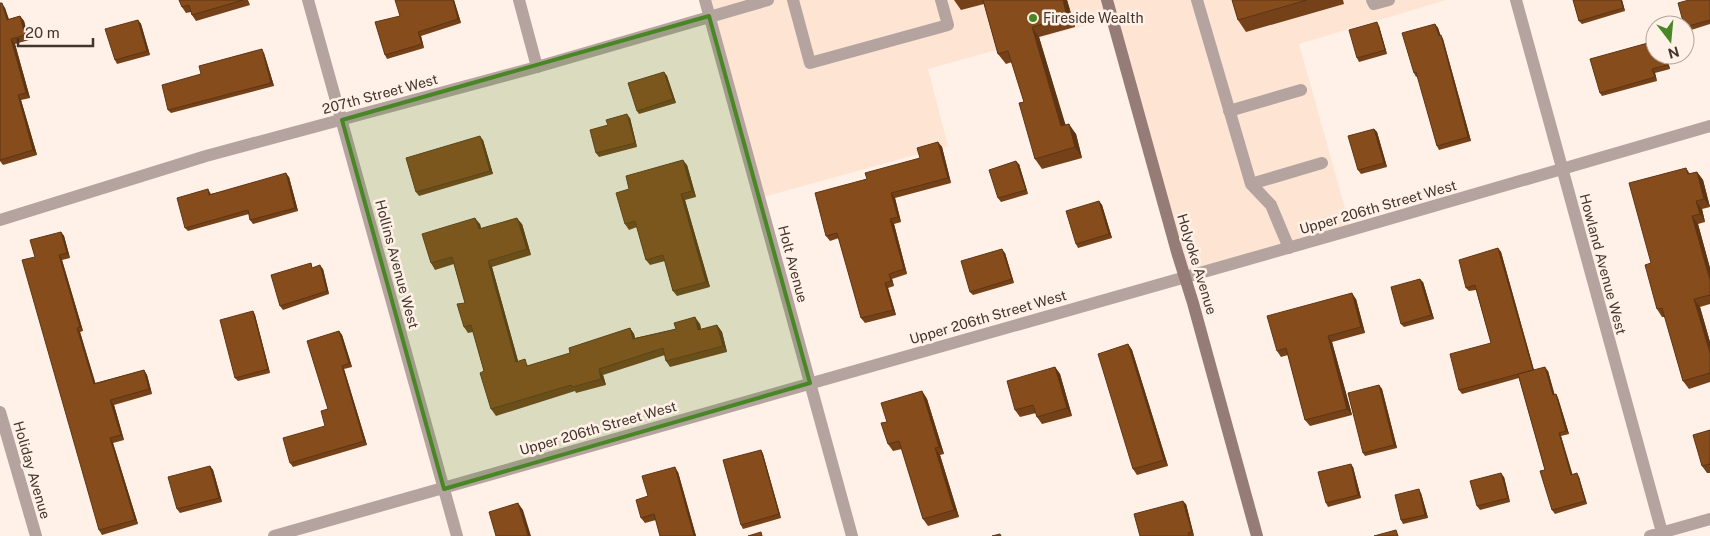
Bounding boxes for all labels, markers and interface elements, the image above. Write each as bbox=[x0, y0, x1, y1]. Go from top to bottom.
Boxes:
place label: Fireside Wealth bbox=[1043, 10, 1143, 26]
marker: Fireside Wealth bbox=[1027, 12, 1039, 24]
scale bar bbox=[18, 15, 92, 47]
north arrow bbox=[1645, 15, 1695, 65]
text: 20 m bbox=[25, 24, 60, 41]
text: N bbox=[1666, 43, 1681, 62]
street label: 207th Street West bbox=[320, 71, 440, 117]
street label: Upper 206th Street West bbox=[1298, 177, 1458, 237]
street label: Howland Avenue West bbox=[1576, 192, 1630, 336]
street label: Hollins Avenue West bbox=[372, 198, 422, 330]
street label: Holyoke Avenue bbox=[1174, 212, 1220, 316]
street label: Holt Avenue bbox=[775, 224, 811, 304]
street label: Upper 206th Street West bbox=[908, 287, 1068, 347]
street label: Upper 206th Street West bbox=[518, 398, 678, 458]
street label: Holiday Avenue bbox=[10, 419, 54, 521]

